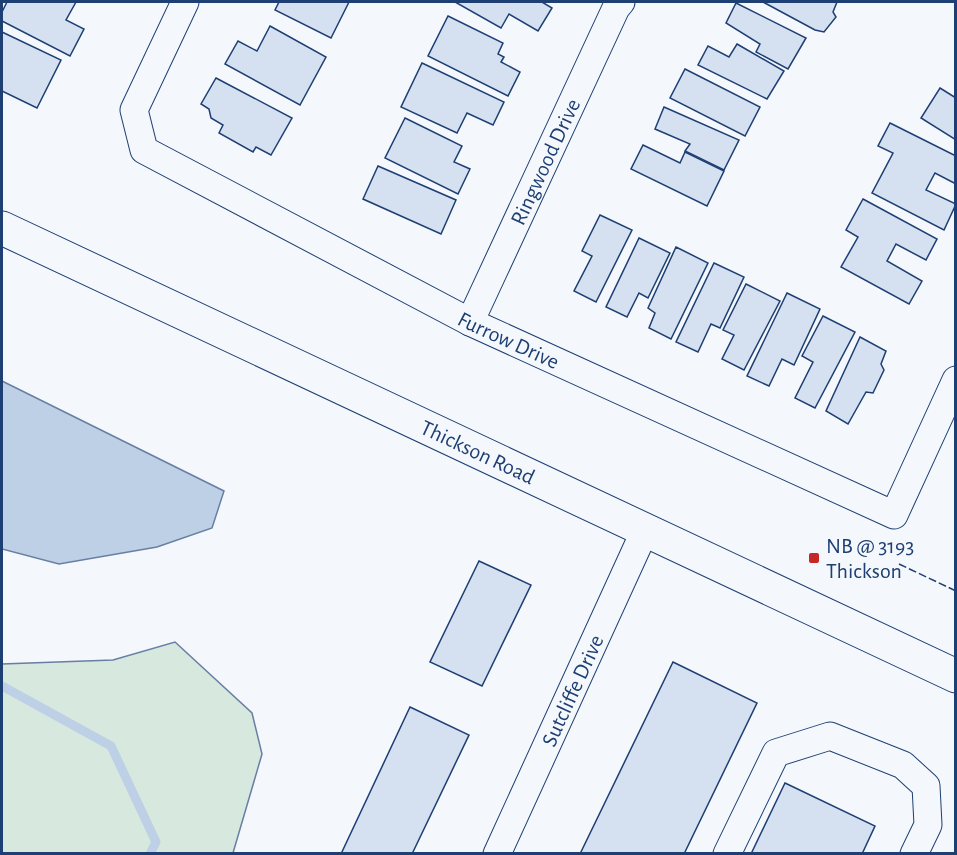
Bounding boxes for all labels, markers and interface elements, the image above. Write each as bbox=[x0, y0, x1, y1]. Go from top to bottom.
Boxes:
street label: Ringwood Drive bbox=[507, 95, 584, 229]
street label: Furrow Drive bbox=[454, 308, 562, 373]
street label: Thickson Road bbox=[417, 416, 538, 488]
place label: NB @ 3193 Thickson bbox=[826, 535, 914, 582]
marker: NB @ 3193 Thickson bbox=[807, 551, 821, 565]
street label: Sutcliffe Drive bbox=[538, 632, 608, 750]

